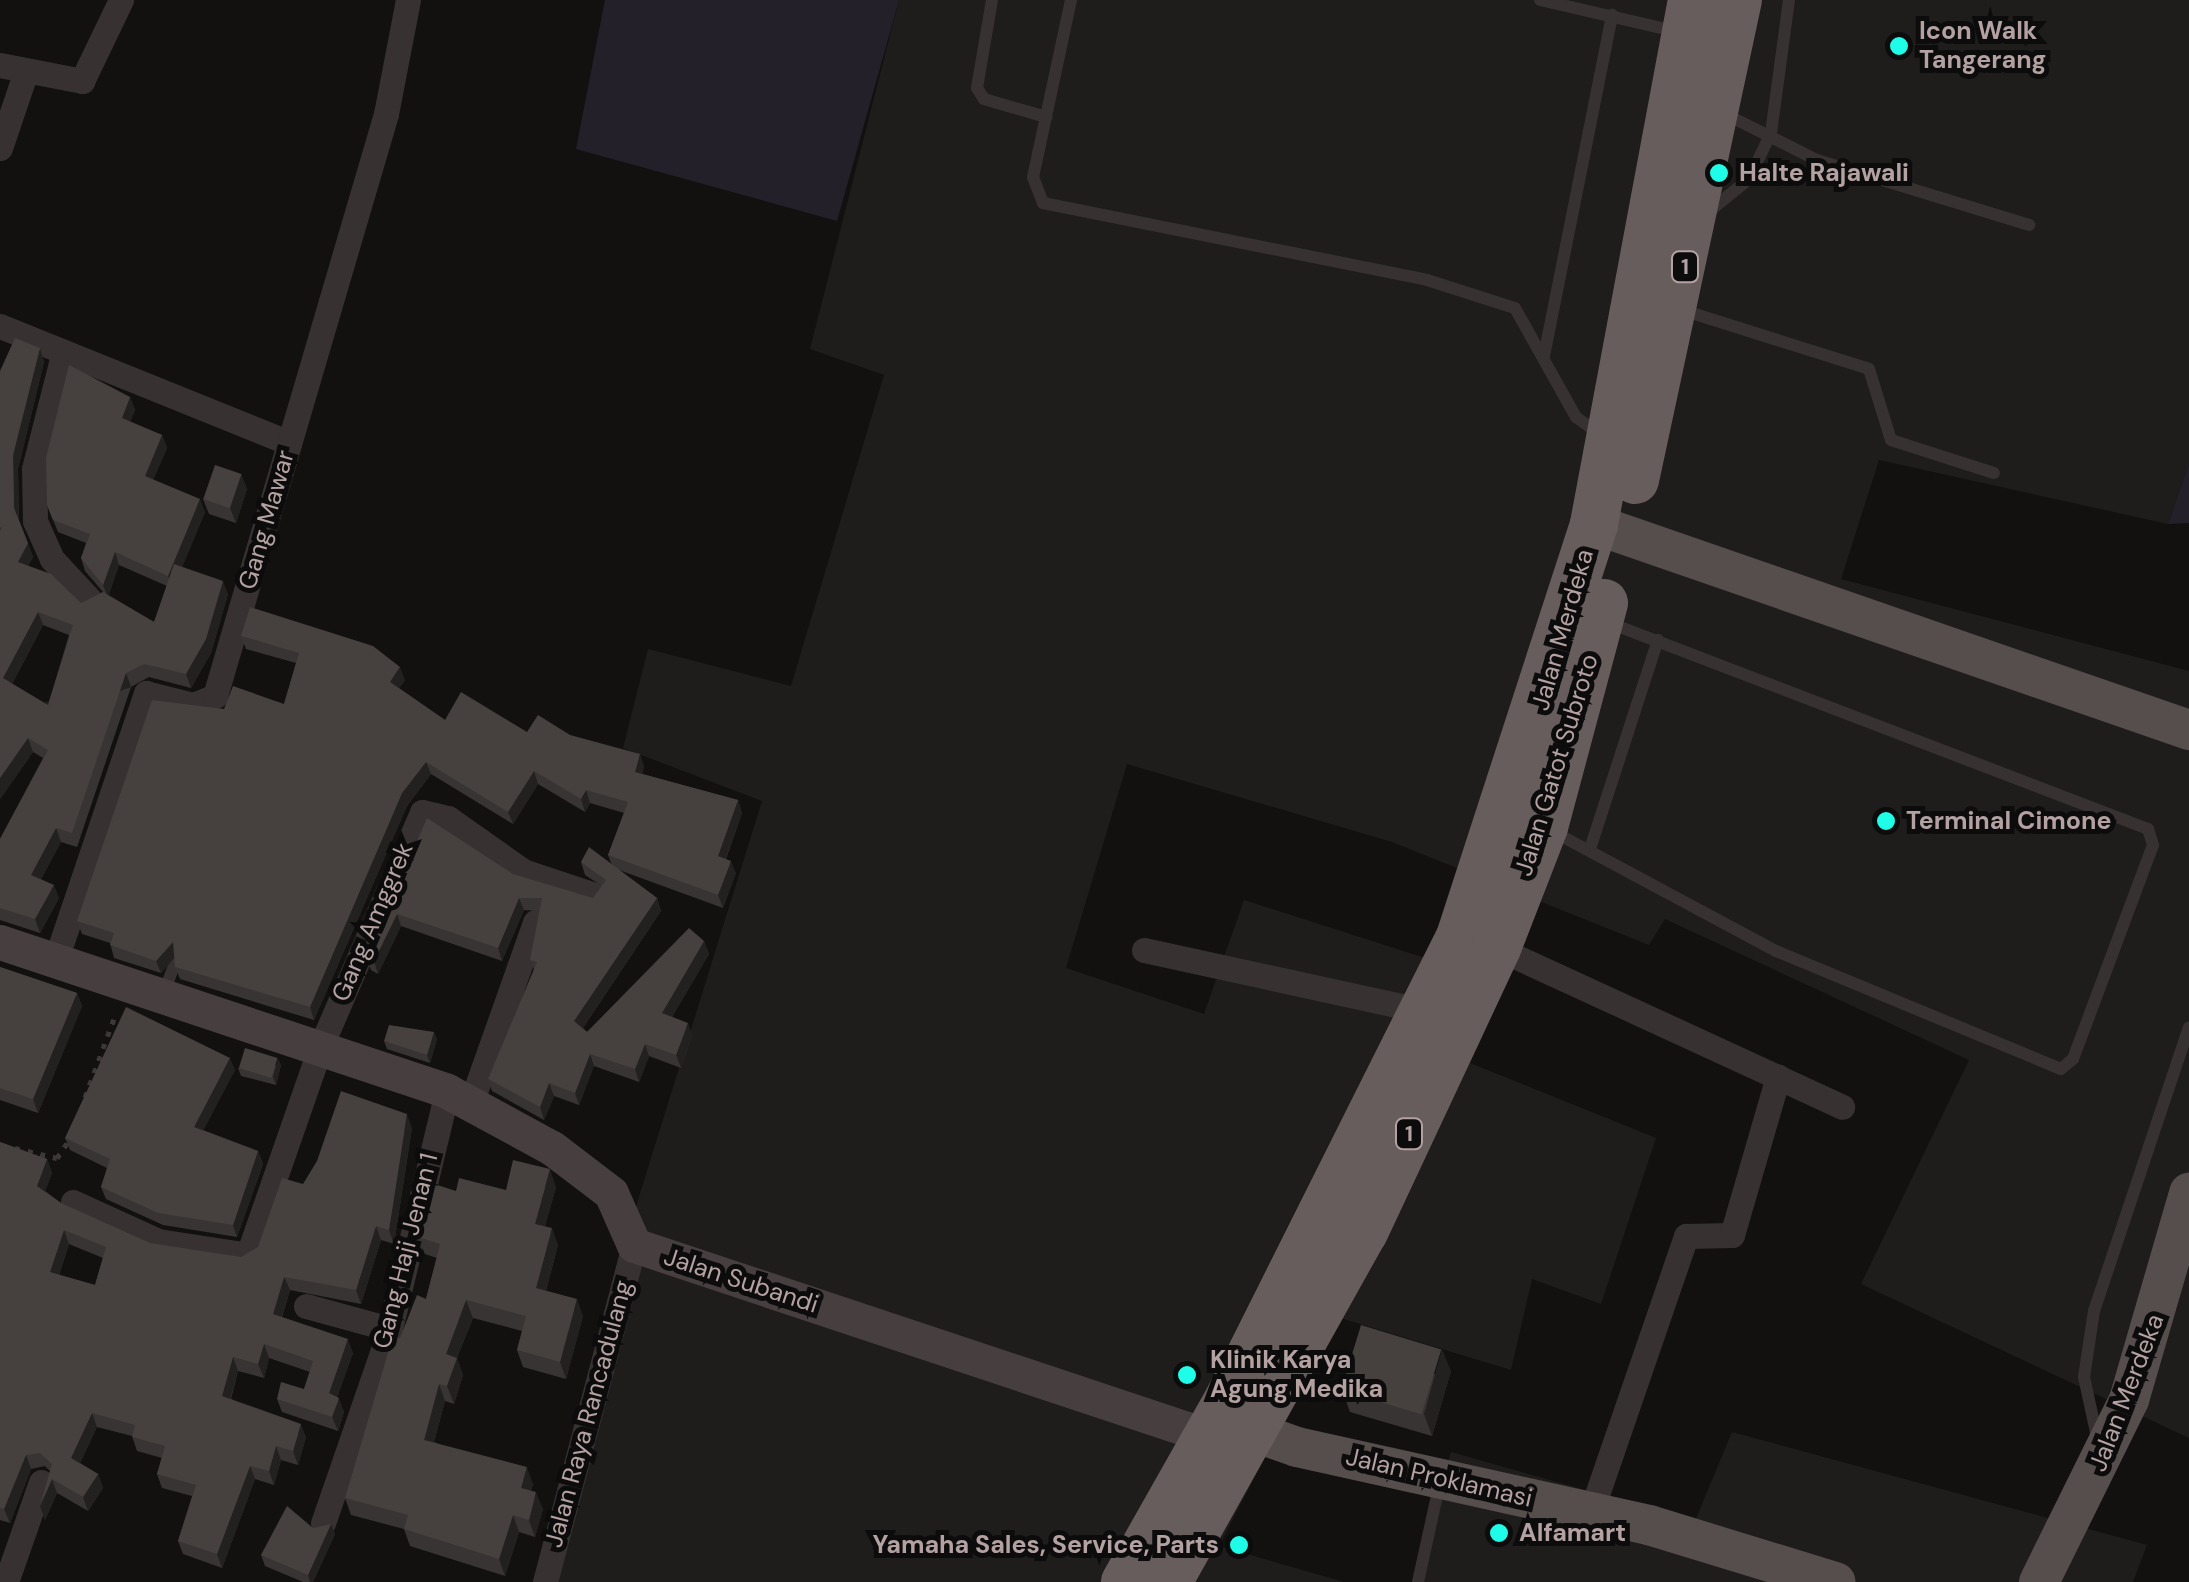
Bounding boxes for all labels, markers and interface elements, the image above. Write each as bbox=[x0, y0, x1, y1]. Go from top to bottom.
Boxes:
place label: Icon Walk Tangerang bbox=[1919, 17, 2046, 76]
marker: Icon Walk Tangerang bbox=[1888, 35, 1910, 57]
place label: Halte Rajawali bbox=[1739, 158, 1909, 188]
marker: Halte Rajawali bbox=[1708, 162, 1730, 184]
road number: 1 bbox=[1670, 250, 1700, 284]
street label: Gang Mawar bbox=[233, 447, 301, 593]
street label: Jalan Merdeka bbox=[1526, 546, 1600, 714]
street label: Jalan Gatot Subroto bbox=[1509, 650, 1605, 880]
place label: Terminal Cimone bbox=[1906, 806, 2111, 836]
marker: Terminal Cimone bbox=[1875, 810, 1897, 832]
street label: Gang Amggrek bbox=[326, 838, 420, 1006]
road number: 1 bbox=[1394, 1117, 1424, 1151]
street label: Gang Haji Jenan 1 bbox=[367, 1150, 445, 1352]
street label: Jalan Subandi bbox=[660, 1242, 822, 1320]
street label: Jalan Raya Rancadulang bbox=[539, 1277, 639, 1551]
street label: Jalan Merdeka bbox=[2083, 1310, 2171, 1476]
place label: Klinik Karya Agung Medika bbox=[1210, 1346, 1383, 1405]
marker: Klinik Karya Agung Medika bbox=[1174, 1362, 1200, 1388]
street label: Jalan Proklamasi bbox=[1343, 1442, 1535, 1514]
place label: Alfamart bbox=[1519, 1518, 1626, 1548]
marker: Alfamart bbox=[1488, 1522, 1510, 1544]
place label: Yamaha Sales, Service, Parts bbox=[872, 1530, 1219, 1560]
marker: Yamaha Sales, Service, Parts bbox=[1228, 1534, 1250, 1556]

